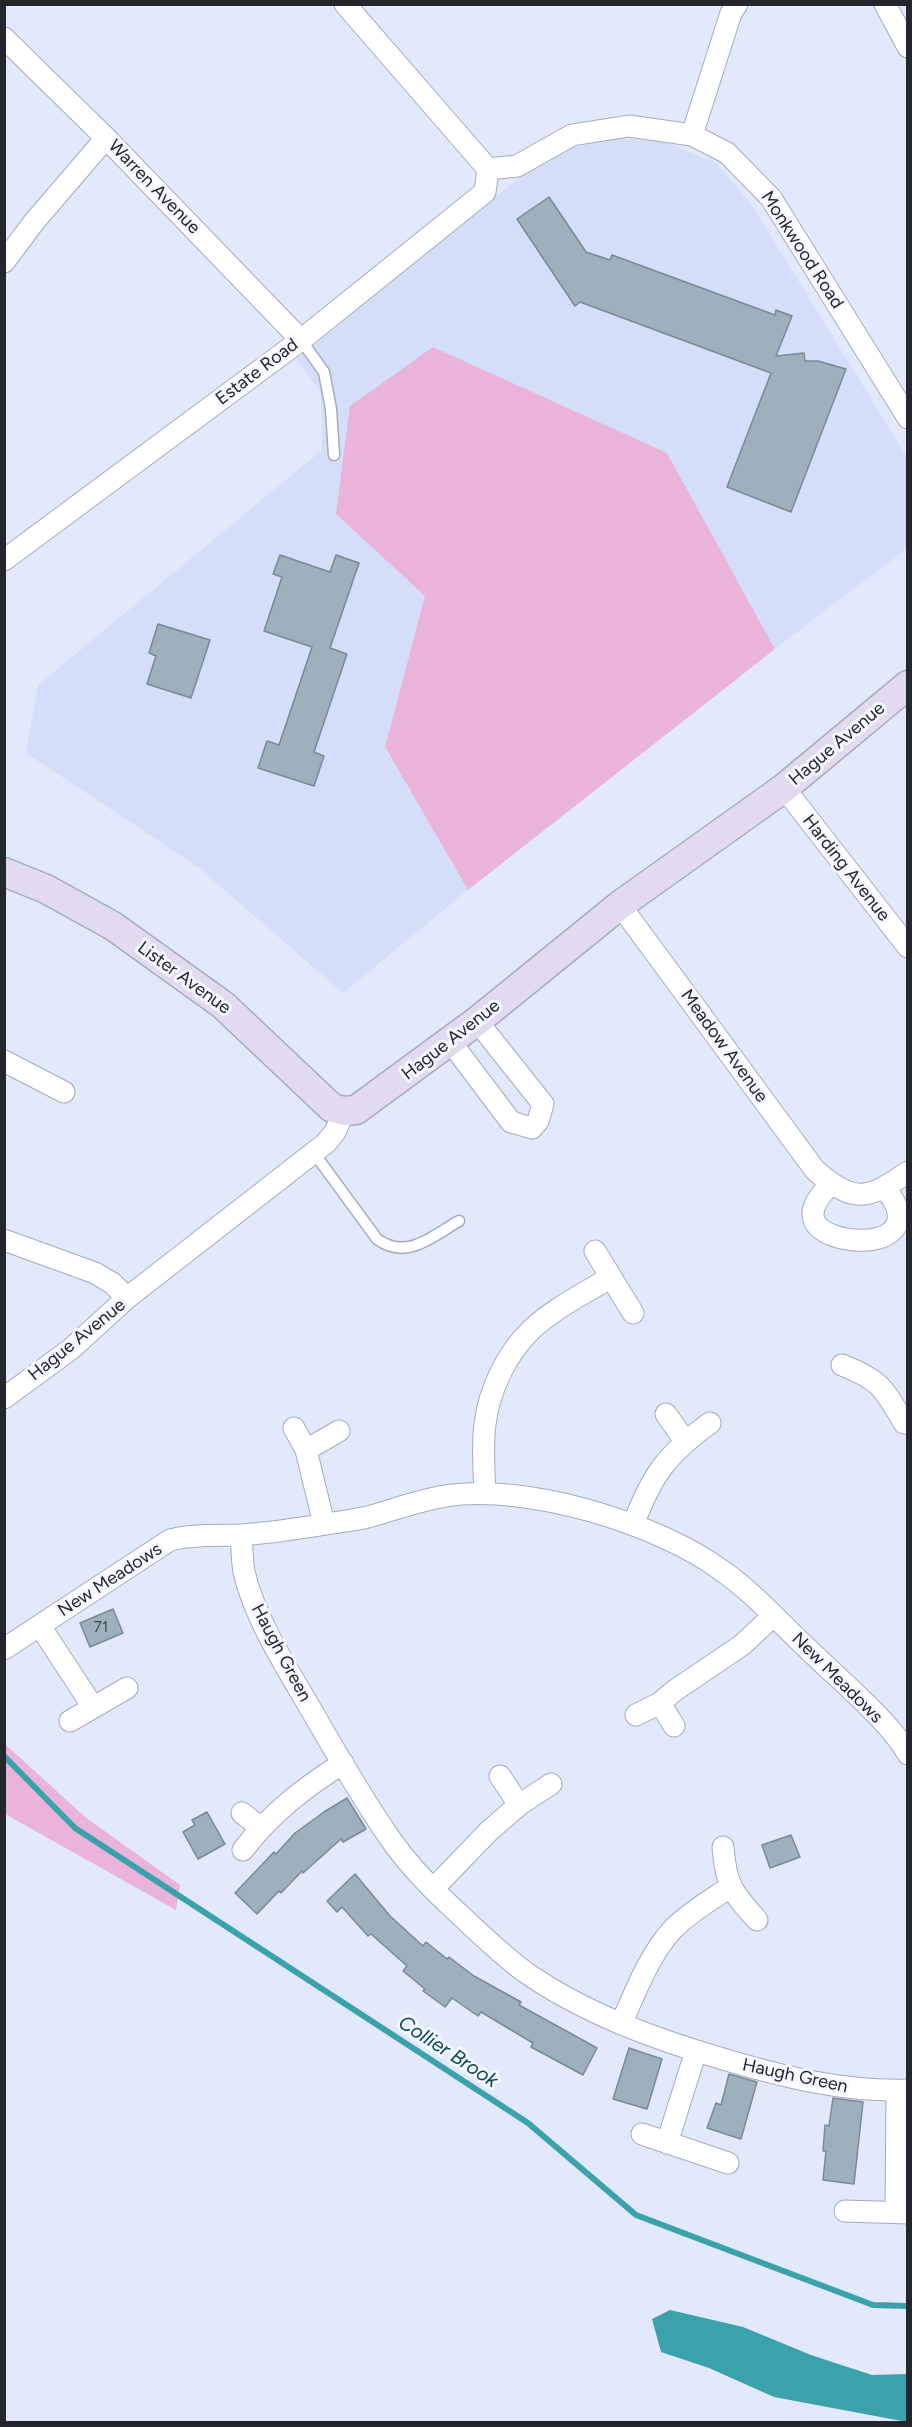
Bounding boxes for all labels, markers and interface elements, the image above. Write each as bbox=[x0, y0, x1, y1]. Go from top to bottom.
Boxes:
street label: Warren Avenue bbox=[103, 135, 205, 239]
street label: Monkwood Road bbox=[756, 187, 848, 313]
street label: Estate Road bbox=[212, 334, 302, 410]
street label: Hague Avenue bbox=[785, 698, 889, 790]
street label: Harding Avenue bbox=[798, 810, 894, 926]
street label: Lister Avenue bbox=[133, 937, 235, 1019]
street label: Meadow Avenue bbox=[676, 985, 772, 1107]
street label: Hague Avenue bbox=[398, 995, 504, 1085]
street label: Hague Avenue bbox=[24, 1294, 130, 1386]
street label: New Meadows bbox=[54, 1538, 166, 1622]
street label: Haugh Green bbox=[246, 1601, 316, 1705]
house number: 71 bbox=[94, 1619, 108, 1637]
street label: New Meadows bbox=[787, 1628, 887, 1728]
water label: Collier Brook bbox=[394, 2011, 502, 2093]
street label: Haugh Green bbox=[740, 2054, 850, 2098]

